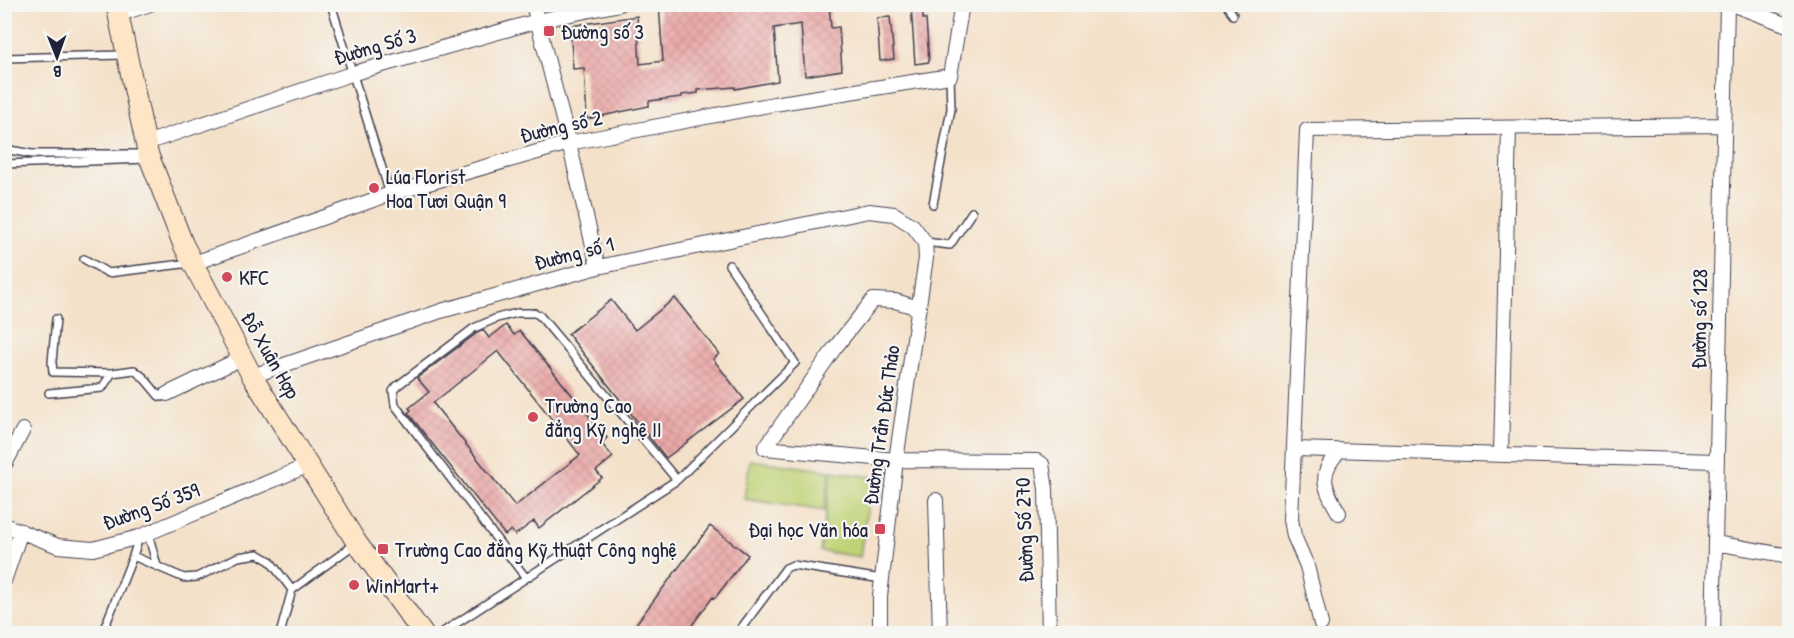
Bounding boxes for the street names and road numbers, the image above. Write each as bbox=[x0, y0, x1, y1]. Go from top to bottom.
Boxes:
street label: Đường Số 3 bbox=[330, 20, 420, 72]
street label: Đường số 2 bbox=[517, 102, 605, 149]
street label: Đường số 1 bbox=[531, 229, 617, 277]
street label: Đường số 128 bbox=[1684, 269, 1714, 369]
street label: Đỗ Xuân Hợp bbox=[235, 306, 307, 404]
street label: Đường Trần Đức Thảo bbox=[855, 343, 907, 507]
street label: Đường Số 359 bbox=[99, 475, 204, 537]
street label: Đường Số 270 bbox=[1008, 477, 1040, 583]

